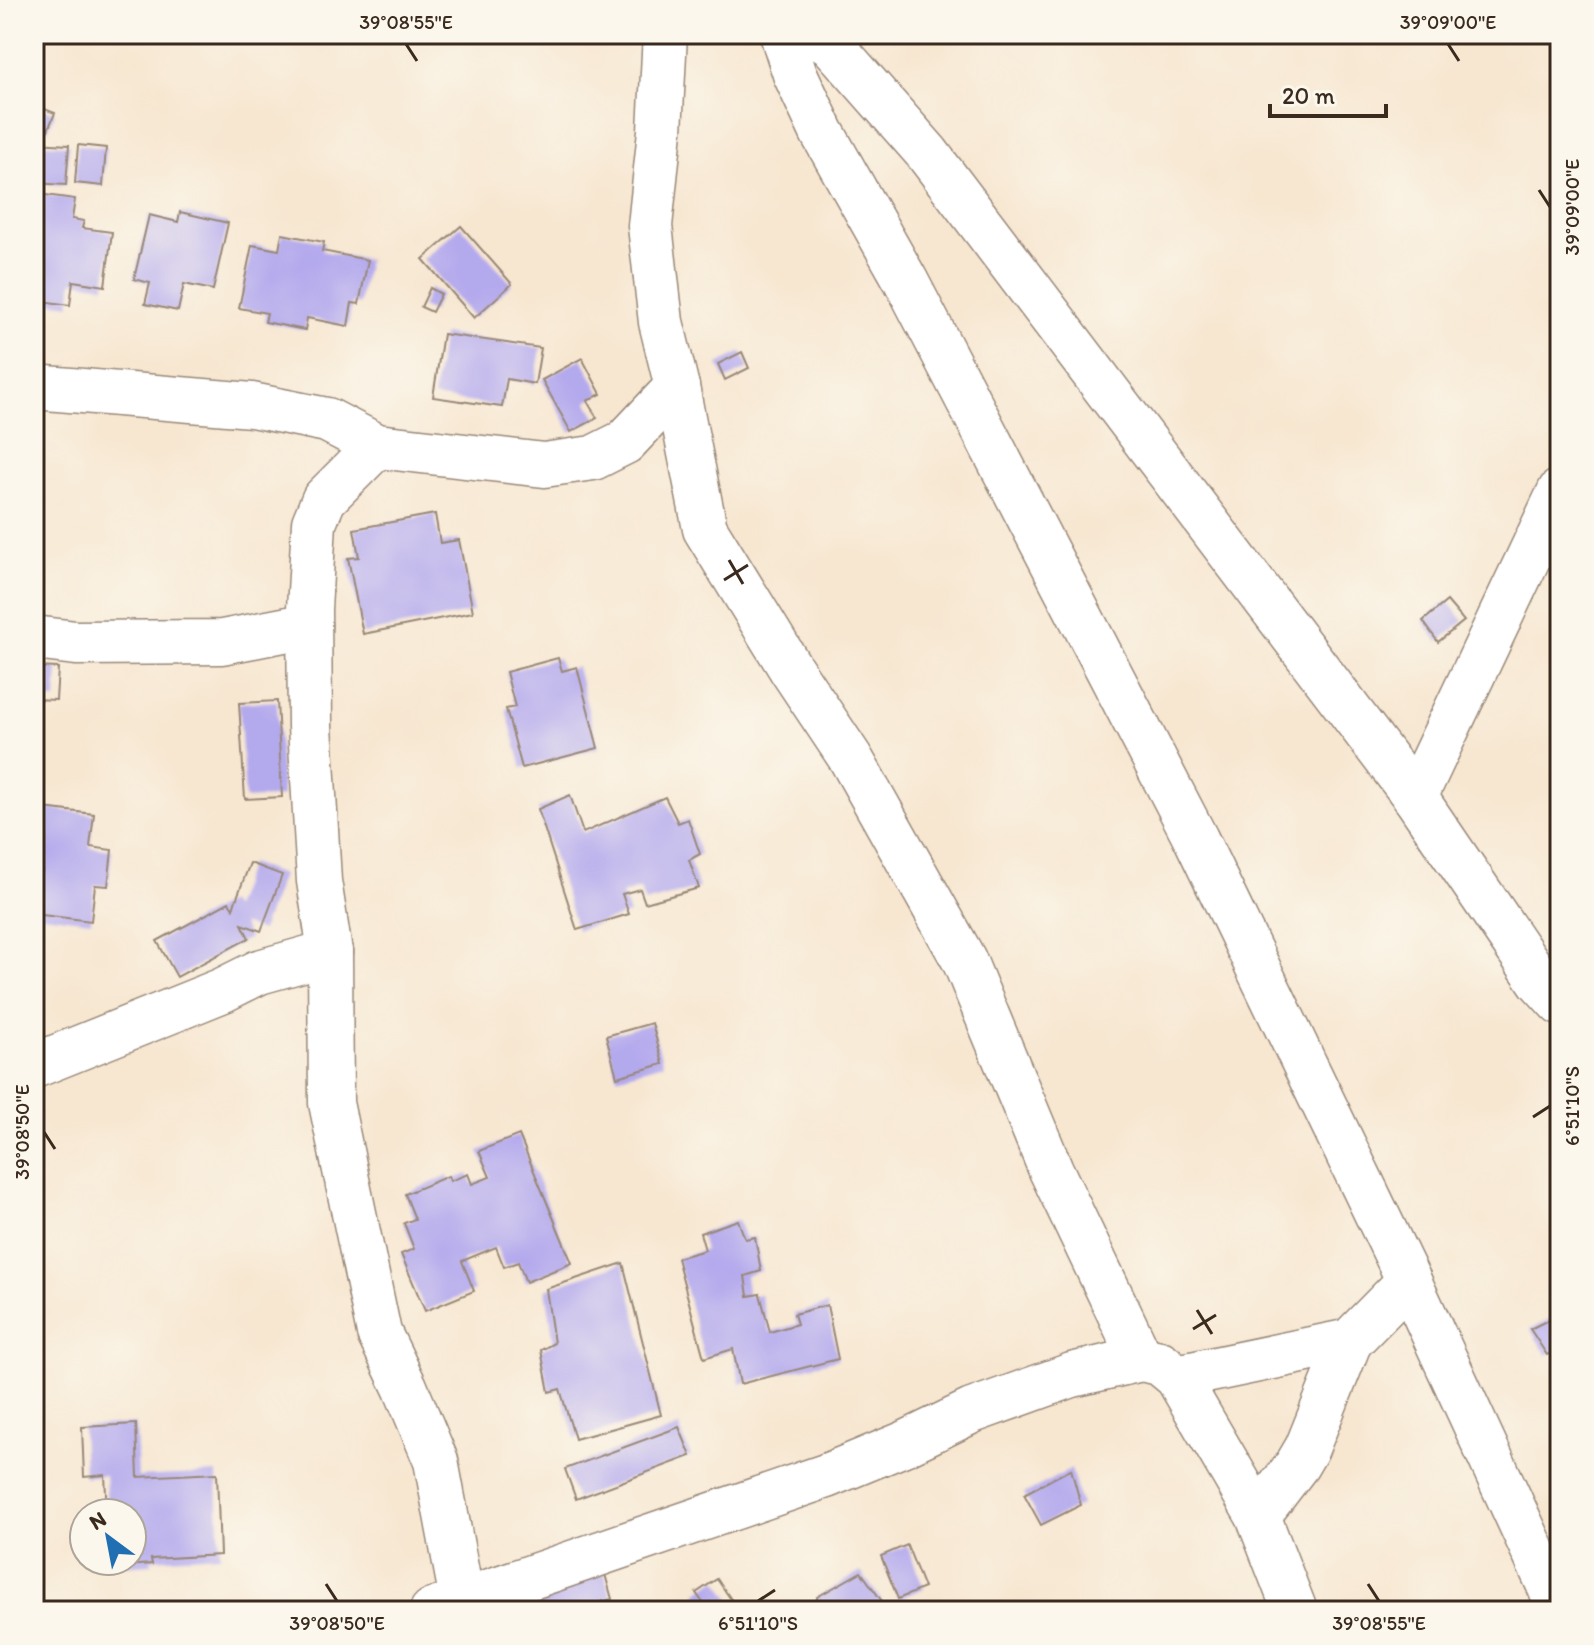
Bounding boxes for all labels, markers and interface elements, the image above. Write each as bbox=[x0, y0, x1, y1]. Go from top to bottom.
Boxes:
text: 39°08'55"E bbox=[359, 10, 453, 34]
text: 39°09'00"E bbox=[1400, 10, 1496, 34]
scale bar bbox=[1270, 68, 1386, 118]
text: 20 m bbox=[1282, 81, 1335, 110]
text: 39°09'00"E bbox=[1560, 159, 1584, 255]
text: 6°51'10"S bbox=[1560, 1066, 1584, 1146]
text: 39°08'50"E bbox=[10, 1084, 34, 1180]
north arrow bbox=[68, 1497, 148, 1577]
text: N bbox=[84, 1505, 111, 1536]
text: 39°08'50"E bbox=[289, 1611, 385, 1635]
text: 6°51'10"S bbox=[718, 1611, 798, 1635]
text: 39°08'55"E bbox=[1332, 1611, 1426, 1635]

